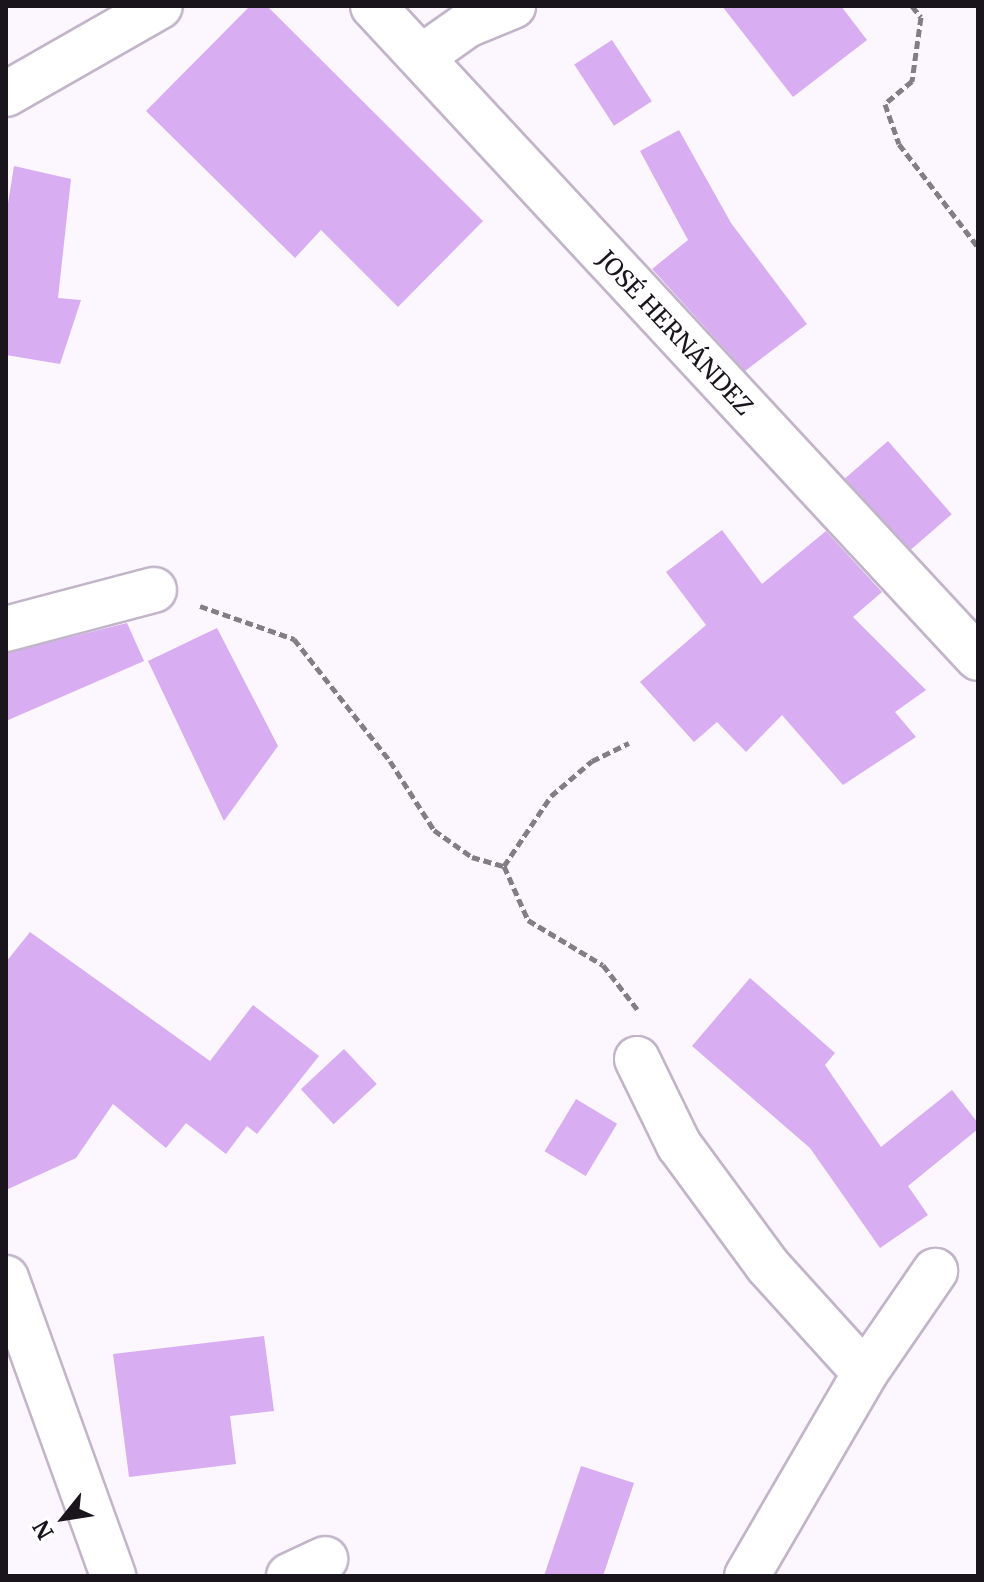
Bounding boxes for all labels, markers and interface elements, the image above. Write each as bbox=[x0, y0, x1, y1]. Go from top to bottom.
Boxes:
street label: JOSÉ HERNÁNDEZ bbox=[591, 245, 759, 421]
north arrow bbox=[24, 1478, 104, 1558]
text: N bbox=[27, 1515, 60, 1545]

